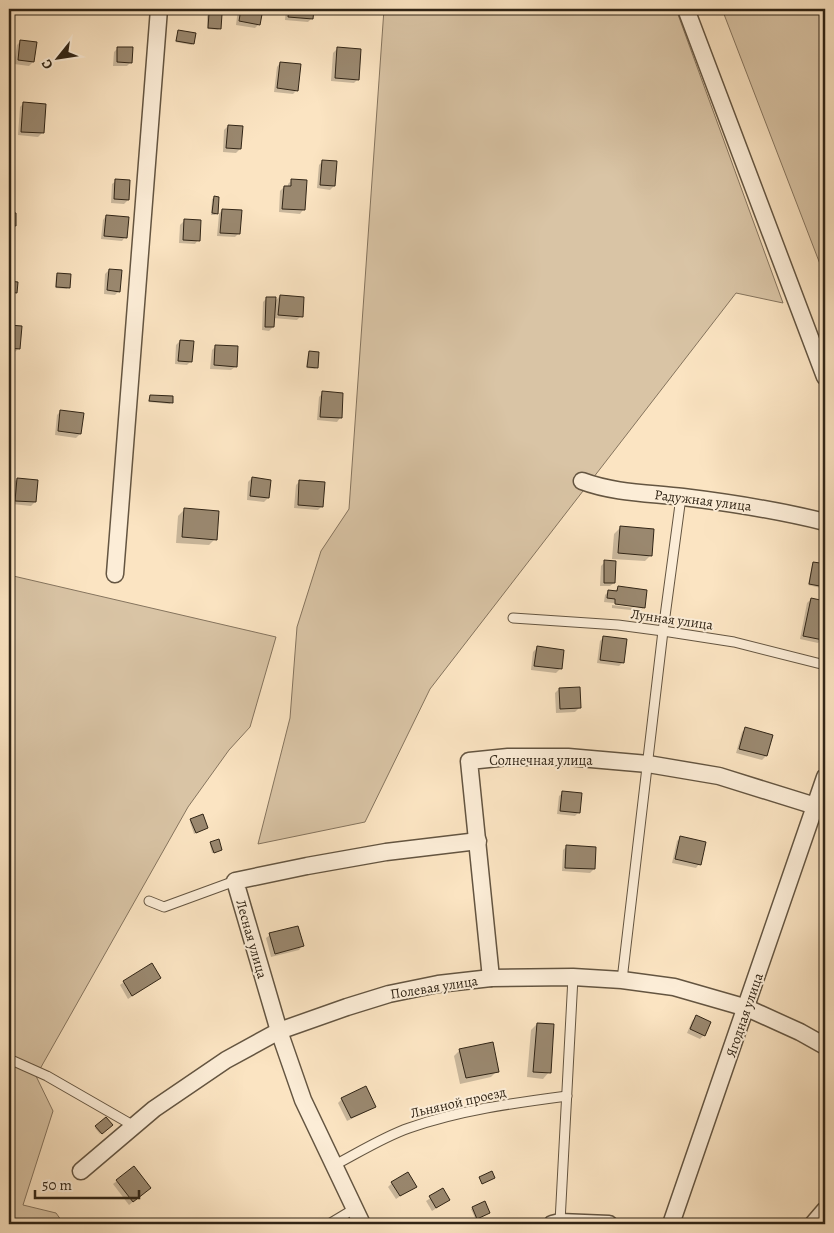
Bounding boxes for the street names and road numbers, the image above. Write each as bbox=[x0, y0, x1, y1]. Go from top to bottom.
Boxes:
street label: Радужная улица bbox=[653, 485, 753, 516]
street label: Лунная улица bbox=[629, 604, 715, 635]
street label: Солнечная улица bbox=[489, 751, 593, 770]
street label: Лесная улица bbox=[231, 898, 272, 981]
street label: Ягодная улица bbox=[721, 970, 768, 1060]
street label: Полевая улица bbox=[389, 971, 480, 1004]
street label: Льняной проезд bbox=[408, 1082, 508, 1123]

